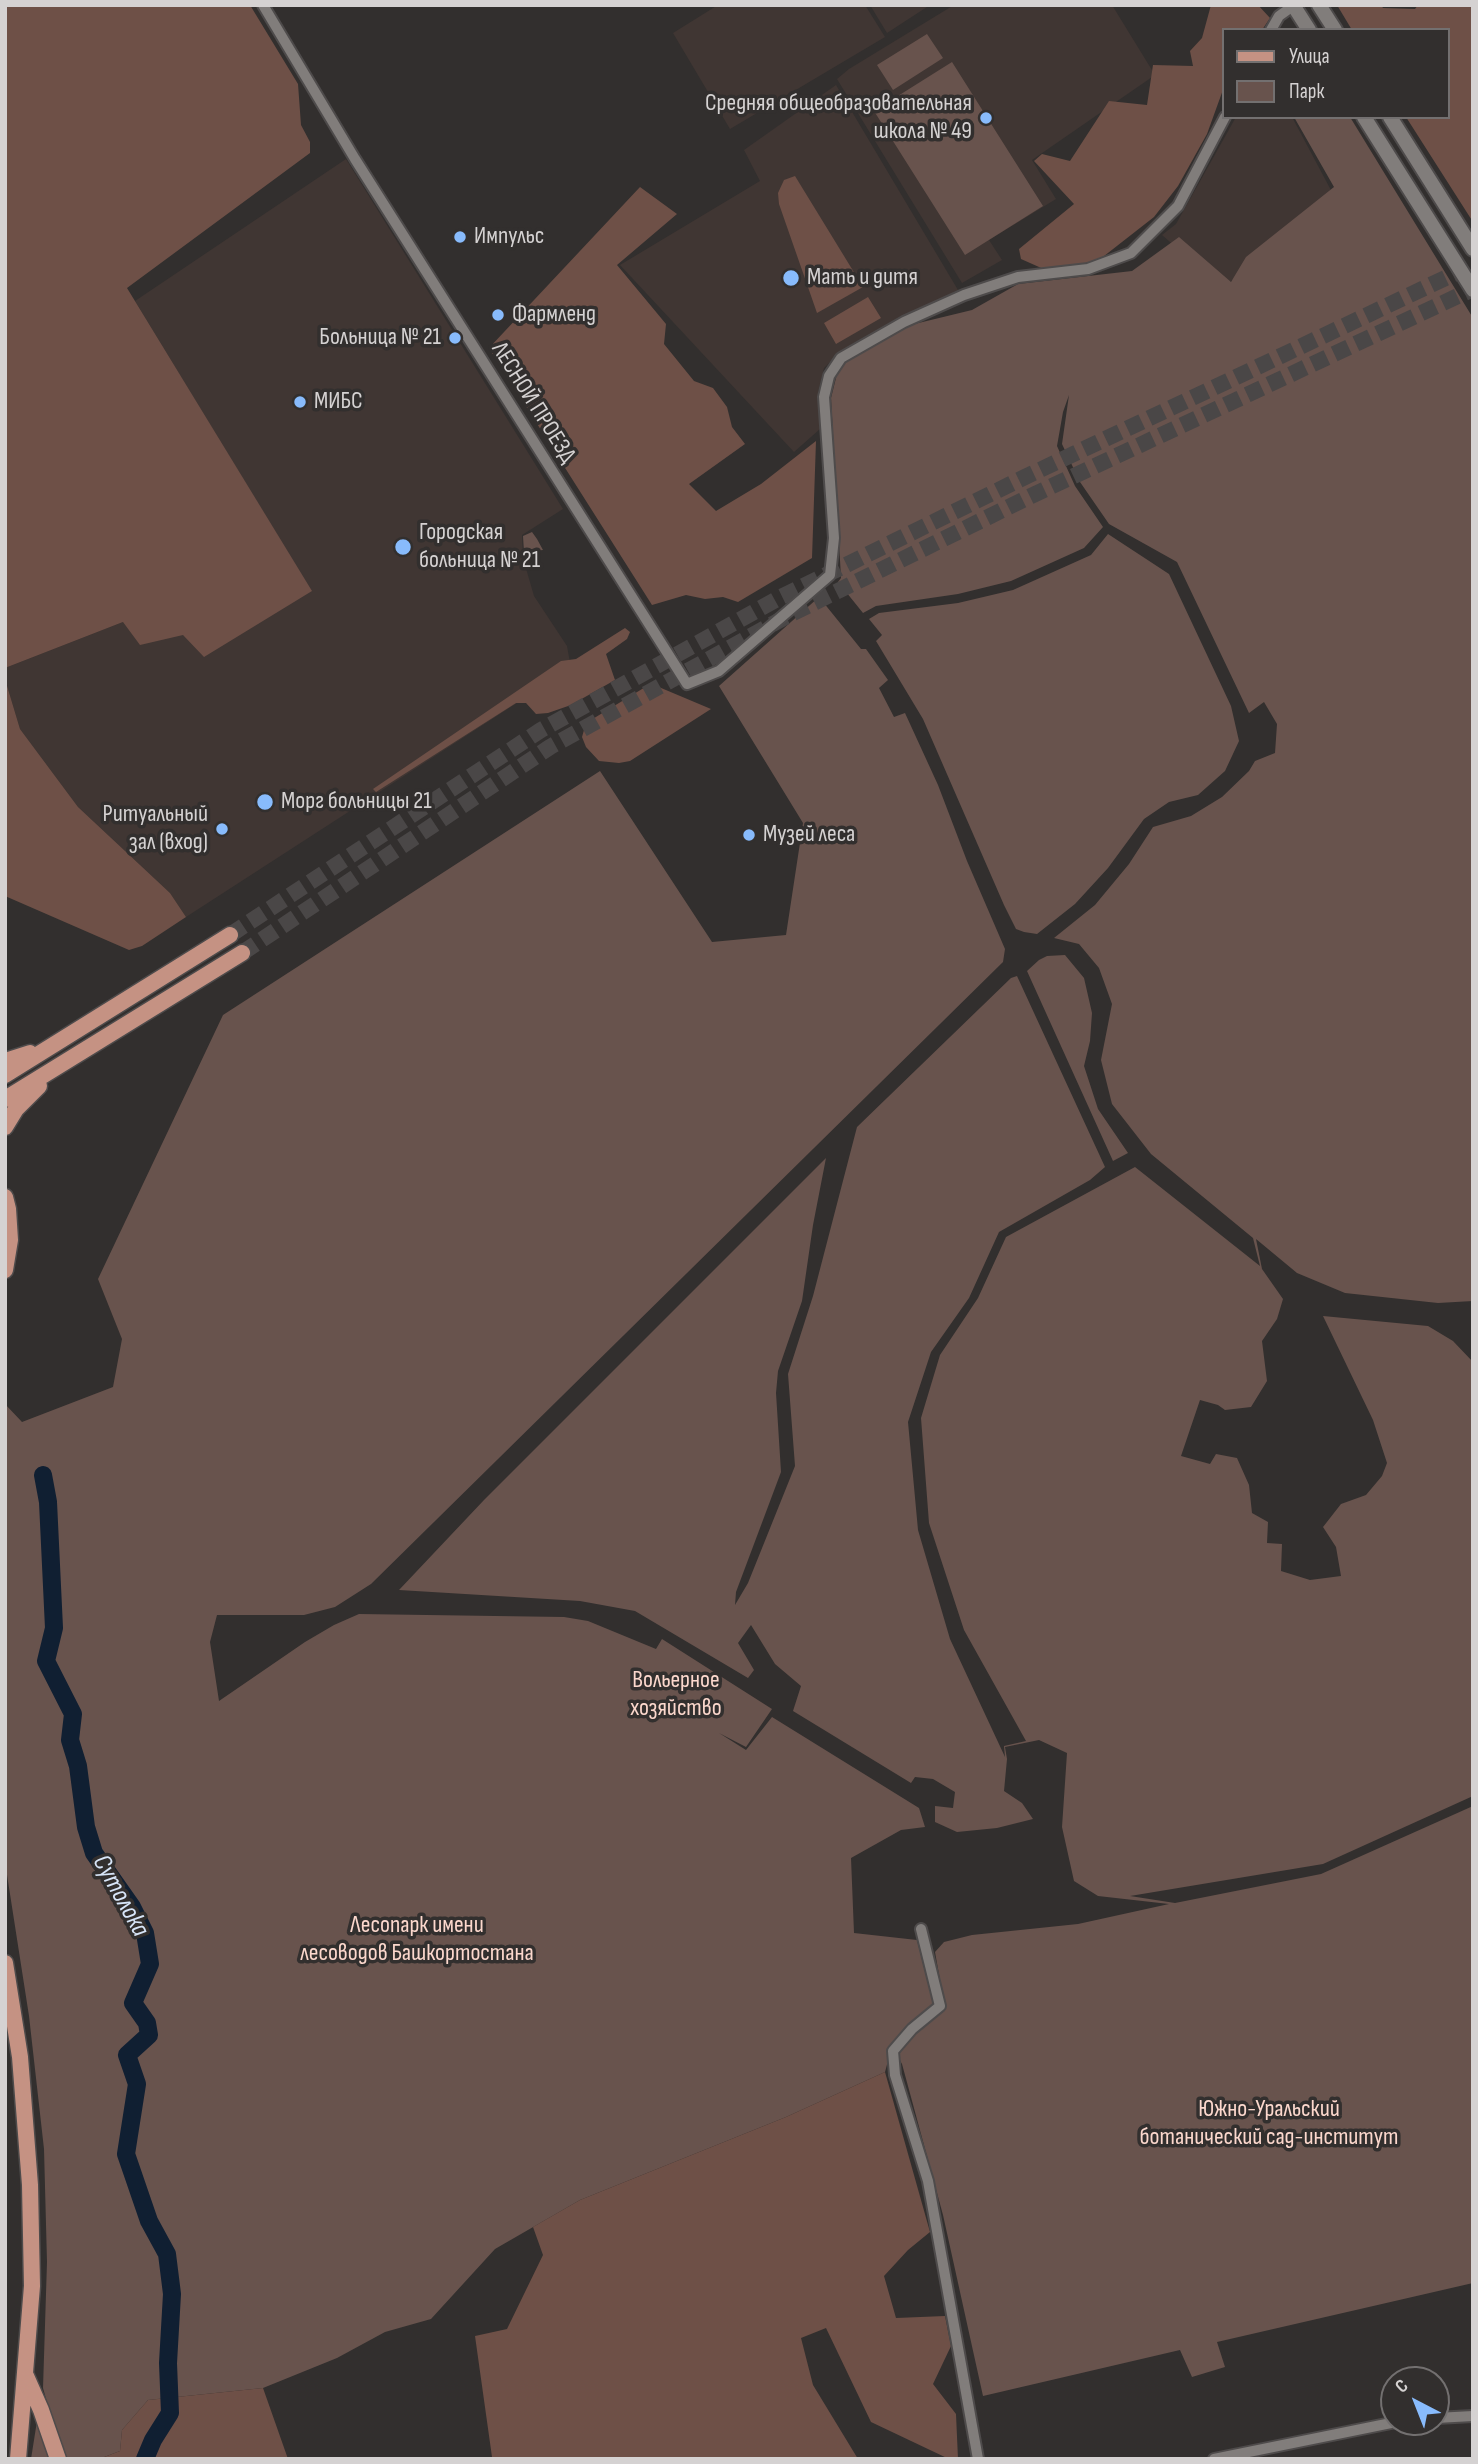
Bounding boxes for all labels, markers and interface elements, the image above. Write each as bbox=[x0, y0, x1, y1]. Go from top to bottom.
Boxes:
legend bbox=[1222, 28, 1450, 119]
text: Улица bbox=[1289, 44, 1330, 69]
text: Парк bbox=[1289, 79, 1324, 104]
place label: Средняя общеобразовательная школа № 49 bbox=[705, 90, 972, 146]
marker: Средняя общеобразовательная школа № 49 bbox=[978, 110, 994, 126]
place label: Импульс bbox=[474, 223, 544, 251]
marker: Импульс bbox=[452, 229, 468, 245]
place label: Мать и дитя bbox=[807, 264, 918, 292]
marker: Мать и дитя bbox=[781, 268, 801, 288]
place label: Фармленд bbox=[512, 301, 596, 329]
marker: Фармленд bbox=[490, 307, 506, 323]
place label: Больница № 21 bbox=[319, 324, 441, 352]
marker: Больница № 21 bbox=[447, 330, 463, 346]
street label: ЛЕСНОЙ ПРОЕЗД bbox=[484, 337, 582, 469]
place label: МИБС bbox=[314, 388, 363, 416]
marker: МИБС bbox=[292, 394, 308, 410]
place label: Городская больница № 21 bbox=[419, 519, 540, 575]
marker: Городская больница № 21 bbox=[393, 537, 413, 557]
place label: Морг больницы 21 bbox=[281, 788, 432, 816]
marker: Морг больницы 21 bbox=[255, 792, 275, 812]
place label: Ритуальный зал (вход) bbox=[103, 801, 208, 857]
marker: Ритуальный зал (вход) bbox=[214, 821, 230, 837]
place label: Музей леса bbox=[763, 821, 855, 849]
marker: Музей леса bbox=[741, 827, 757, 843]
park label: Вольерное хозяйство bbox=[630, 1667, 722, 1723]
water label: Сутолока bbox=[85, 1850, 155, 1942]
park label: Лесопарк имени лесоводов Башкортостана bbox=[300, 1912, 534, 1968]
park label: Южно-Уральский ботанический сад-институт bbox=[1140, 2096, 1398, 2152]
north arrow bbox=[1380, 2366, 1450, 2436]
text: С bbox=[1391, 2375, 1413, 2398]

